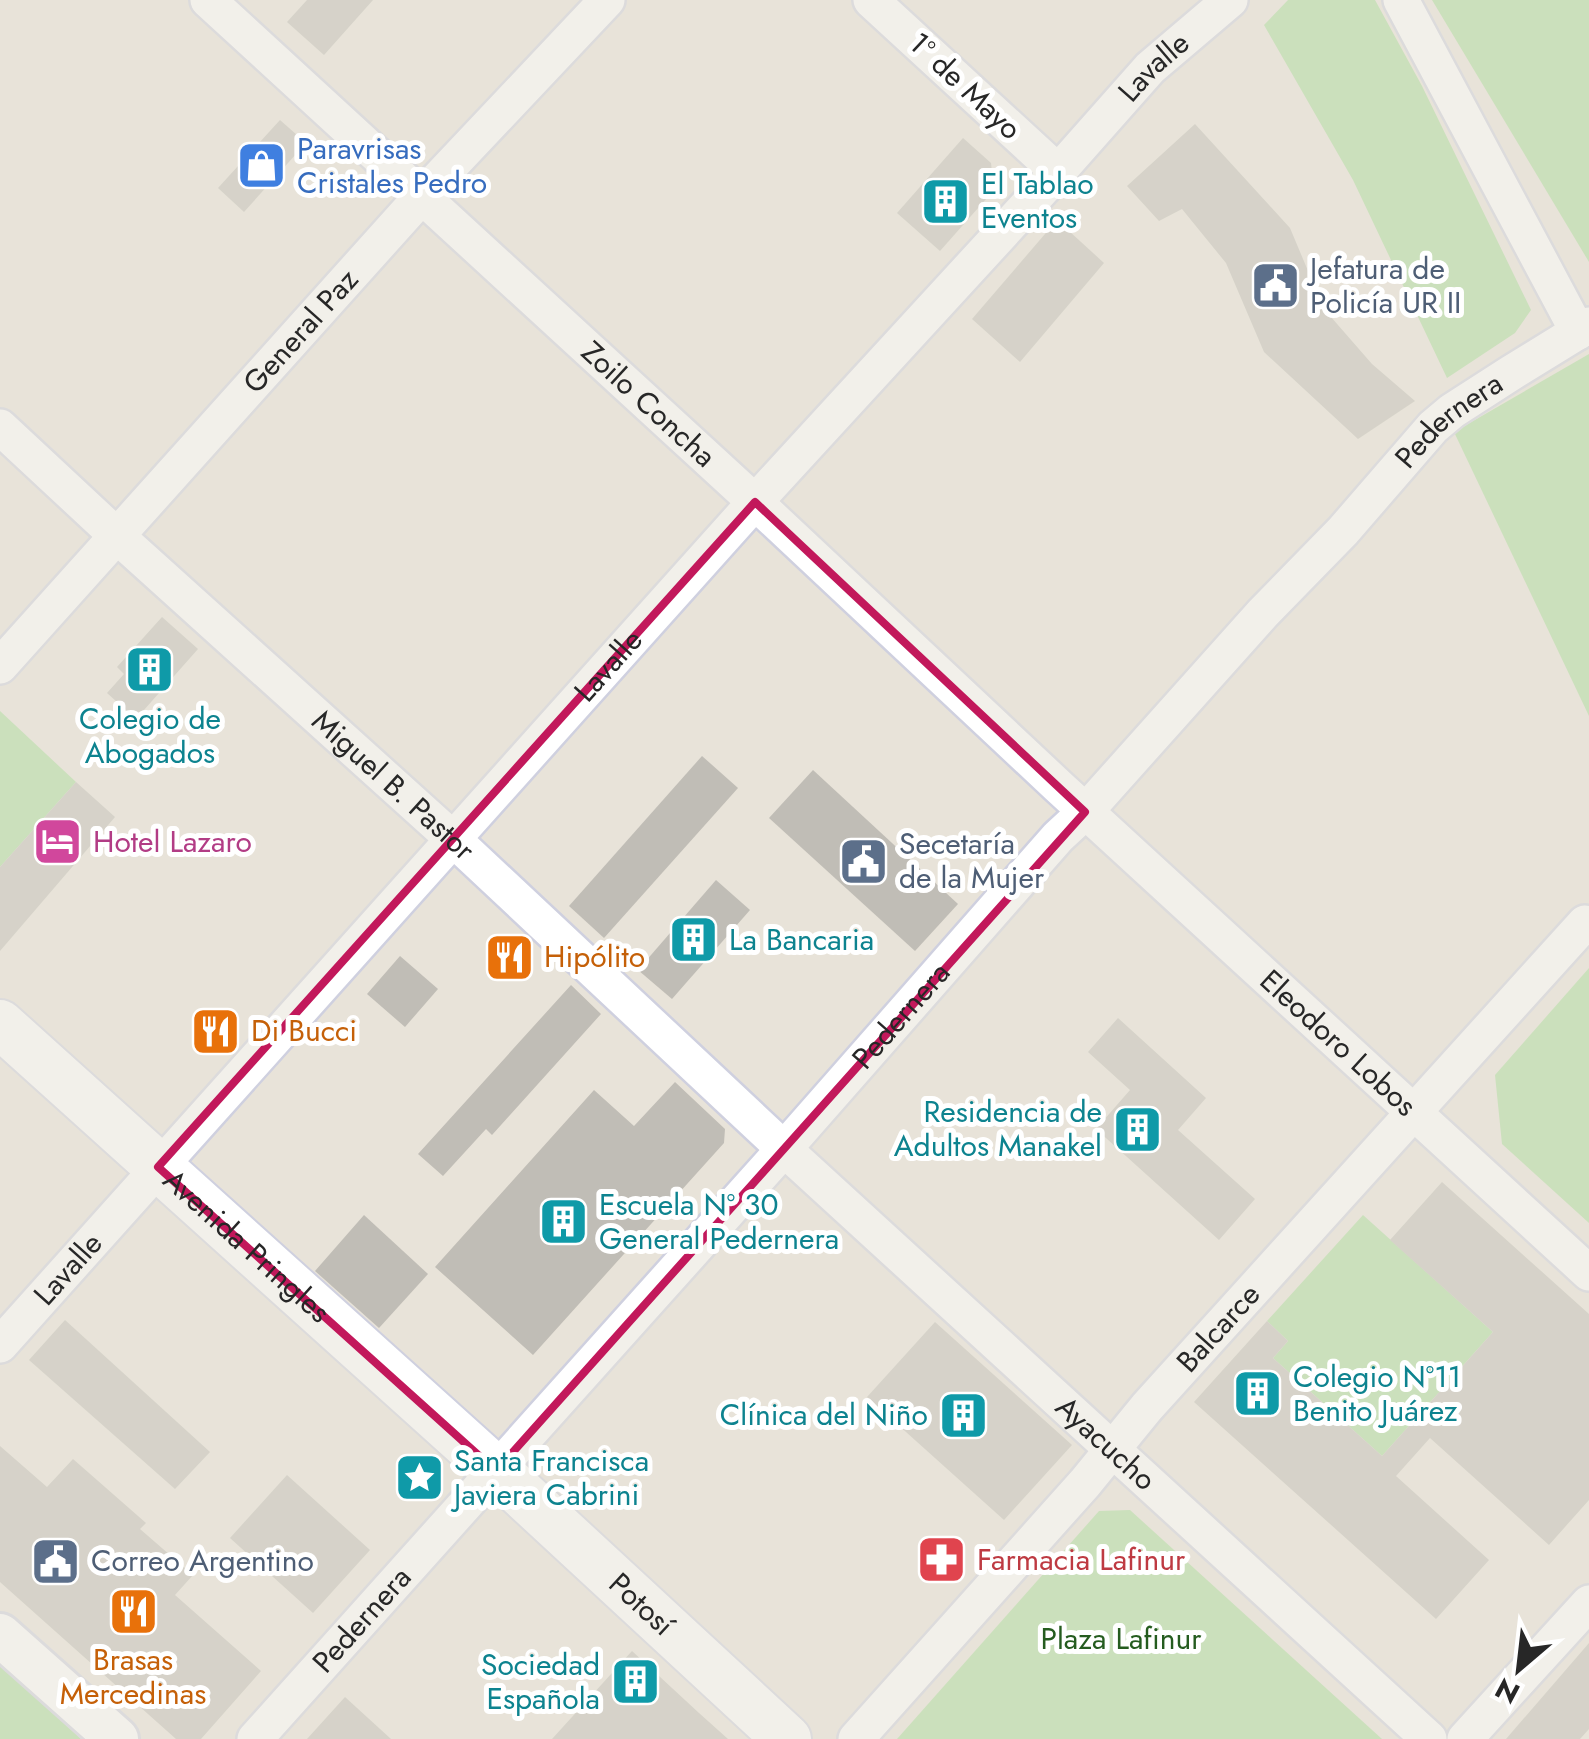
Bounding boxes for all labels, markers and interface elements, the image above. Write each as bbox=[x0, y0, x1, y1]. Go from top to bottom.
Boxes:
street label: 1º de Mayo bbox=[899, 22, 1031, 149]
street label: Lavalle bbox=[1108, 22, 1199, 111]
place label: Paravrisas Cristales Pedro bbox=[297, 127, 487, 204]
shop icon: Paravrisas Cristales Pedro bbox=[236, 140, 288, 192]
place label: El Tablao Eventos bbox=[981, 162, 1094, 239]
building icon: El Tablao Eventos bbox=[920, 175, 972, 227]
place label: Jefatura de Policía UR II bbox=[1306, 247, 1461, 324]
street label: General Paz bbox=[233, 259, 368, 403]
public building icon: Jefatura de Policía UR II bbox=[1249, 260, 1301, 312]
street label: Zoilo Concha bbox=[572, 331, 726, 477]
street label: Pedernera bbox=[1385, 362, 1511, 477]
street label: Lavalle bbox=[564, 619, 652, 711]
building icon: Colegio de Abogados bbox=[124, 644, 176, 696]
place label: Colegio de Abogados bbox=[79, 697, 221, 774]
street label: Miguel B. Pastor bbox=[303, 700, 485, 870]
hotel icon: Hotel Lazaro bbox=[32, 816, 84, 868]
place label: Hotel Lazaro bbox=[93, 820, 252, 863]
place label: Secetaría de la Mujer bbox=[899, 822, 1045, 899]
public building icon: Secetaría de la Mujer bbox=[838, 835, 890, 887]
building icon: La Bancaria bbox=[668, 914, 720, 966]
place label: La Bancaria bbox=[729, 918, 874, 961]
restaurant icon: Hipólito bbox=[483, 931, 535, 983]
place label: Hipólito bbox=[544, 935, 645, 978]
street label: Pedernera bbox=[842, 952, 960, 1078]
street label: Eleodoro Lobos bbox=[1251, 959, 1427, 1126]
restaurant icon: Di Bucci bbox=[190, 1005, 242, 1057]
place label: Di Bucci bbox=[251, 1009, 357, 1052]
place label: Residencia de Adultos Manakel bbox=[894, 1090, 1102, 1167]
building icon: Residencia de Adultos Manakel bbox=[1111, 1103, 1163, 1155]
street label: Avenida Pringles bbox=[154, 1159, 340, 1333]
place label: Escuela N° 30 General Pedernera bbox=[599, 1183, 839, 1260]
building icon: Escuela N° 30 General Pedernera bbox=[538, 1196, 590, 1248]
street label: Lavalle bbox=[23, 1223, 112, 1315]
street label: Balcarce bbox=[1166, 1274, 1270, 1382]
place label: Colegio N°11 Benito Juárez bbox=[1293, 1355, 1461, 1432]
building icon: Colegio N°11 Benito Juárez bbox=[1232, 1368, 1284, 1420]
street label: Ayacucho bbox=[1046, 1386, 1166, 1500]
building icon: Clínica del Niño bbox=[937, 1389, 989, 1441]
place label: Clínica del Niño bbox=[720, 1393, 928, 1436]
place label: Santa Francisca Javiera Cabrini bbox=[450, 1439, 649, 1516]
place icon: Santa Francisca Javiera Cabrini bbox=[393, 1452, 445, 1504]
pharmacy icon: Farmacia Lafinur bbox=[916, 1534, 968, 1586]
public building icon: Correo Argentino bbox=[30, 1535, 82, 1587]
place label: Farmacia Lafinur bbox=[977, 1538, 1186, 1581]
place label: Correo Argentino bbox=[91, 1539, 314, 1582]
street label: Pedernera bbox=[302, 1557, 421, 1682]
street label: Potosí bbox=[599, 1563, 685, 1646]
restaurant icon: Brasas Mercedinas bbox=[107, 1585, 159, 1637]
park label: Plaza Lafinur bbox=[1040, 1617, 1202, 1660]
north arrow bbox=[1469, 1619, 1569, 1719]
place label: Brasas Mercedinas bbox=[60, 1638, 206, 1715]
place label: Sociedad Española bbox=[481, 1643, 600, 1720]
building icon: Sociedad Española bbox=[609, 1656, 661, 1708]
text: N bbox=[1488, 1667, 1527, 1714]

